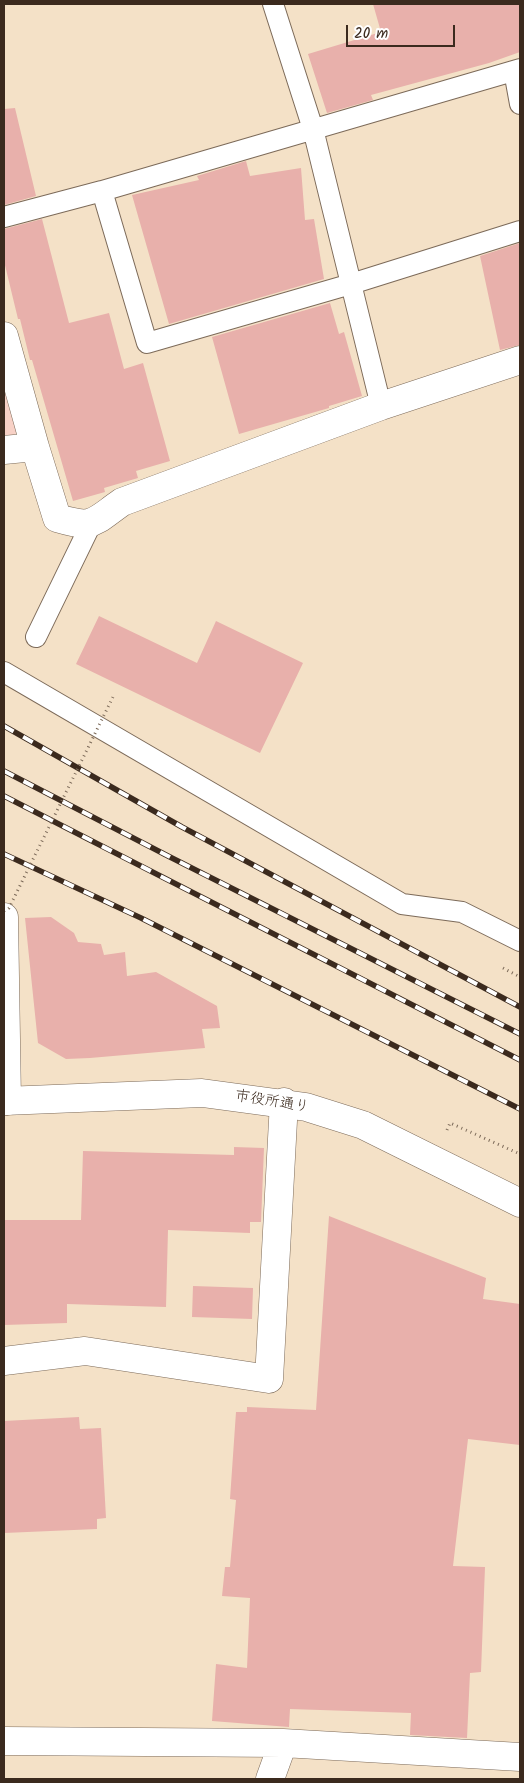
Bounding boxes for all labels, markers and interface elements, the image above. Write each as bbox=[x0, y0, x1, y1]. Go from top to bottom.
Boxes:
scale bar bbox=[349, 15, 458, 47]
text: 20 m bbox=[354, 22, 388, 46]
street label: 市役所通り bbox=[234, 1088, 310, 1118]

